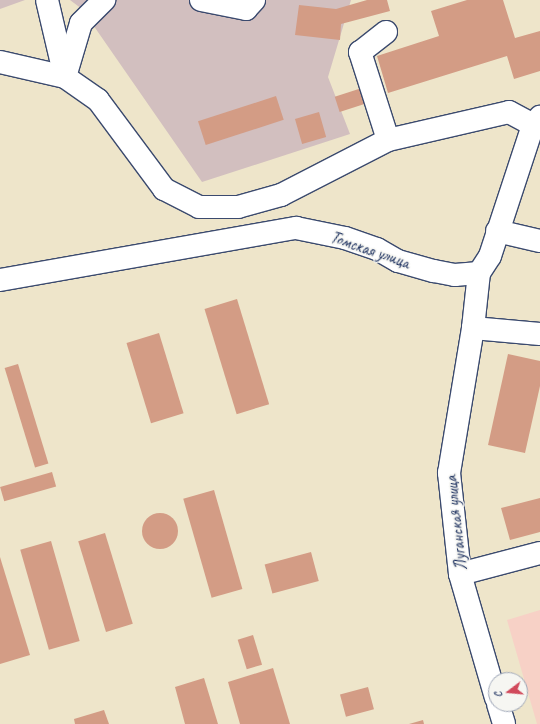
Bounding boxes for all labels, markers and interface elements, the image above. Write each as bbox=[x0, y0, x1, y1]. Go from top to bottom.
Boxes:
street label: Томская улица bbox=[328, 227, 412, 273]
street label: Луганская улица bbox=[441, 474, 471, 572]
north arrow bbox=[488, 672, 528, 712]
text: С bbox=[490, 691, 505, 700]

